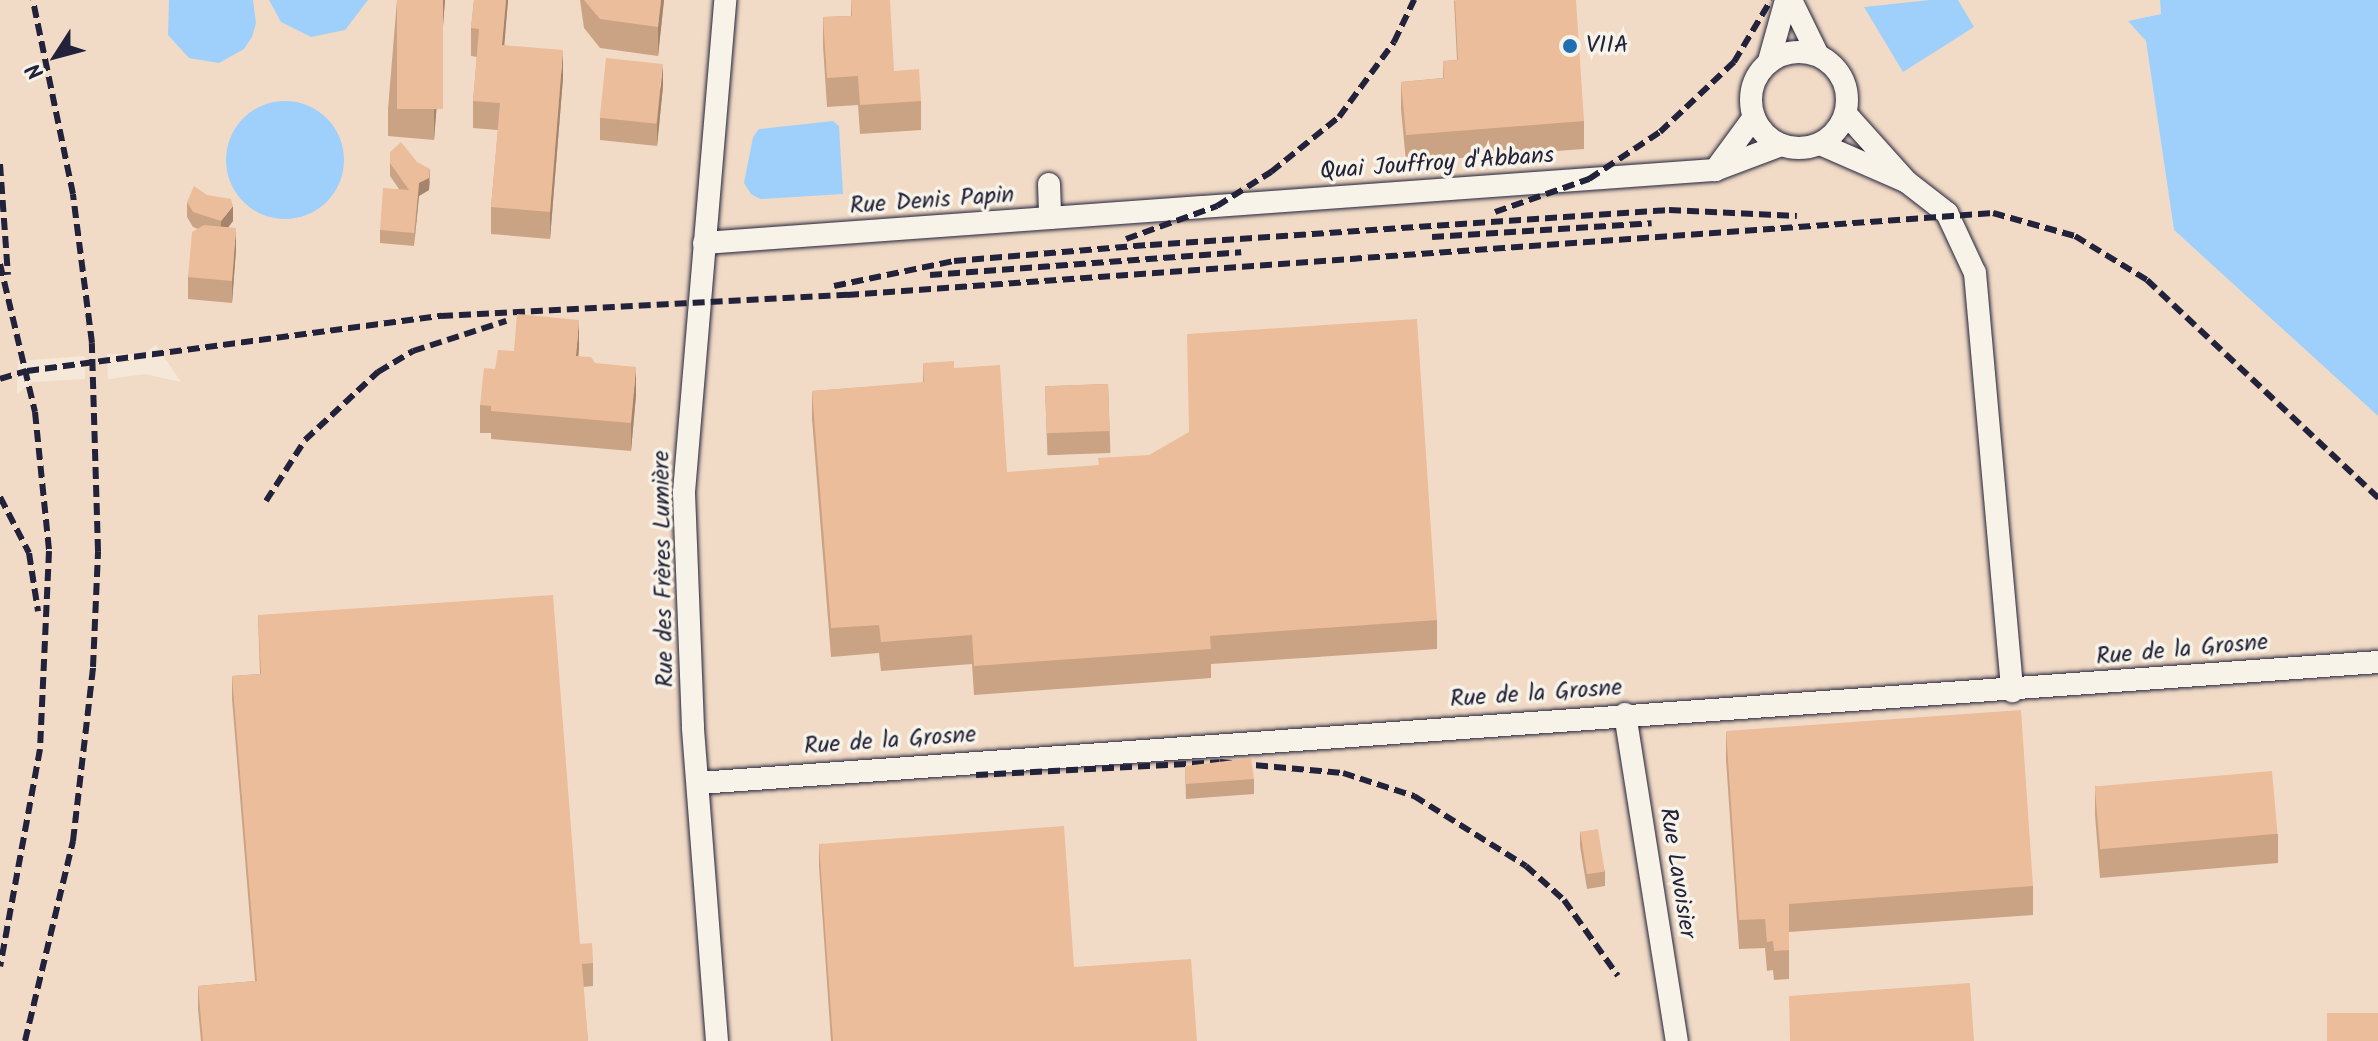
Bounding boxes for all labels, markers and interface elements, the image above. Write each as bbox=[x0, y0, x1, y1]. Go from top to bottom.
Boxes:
north arrow bbox=[16, 16, 96, 96]
place label: VIIA bbox=[1586, 32, 1628, 60]
marker: VIIA bbox=[1561, 37, 1579, 55]
text: N bbox=[18, 55, 54, 86]
street label: Quai Jouffroy d'Abbans bbox=[1319, 141, 1555, 187]
street label: Rue Denis Papin bbox=[849, 181, 1015, 221]
street label: Rue des Frères Lumière bbox=[648, 450, 680, 688]
street label: Rue de la Grosne bbox=[2095, 628, 2269, 672]
street label: Rue de la Grosne bbox=[1449, 674, 1623, 714]
street label: Rue de la Grosne bbox=[803, 721, 977, 761]
street label: Rue Lavoisier bbox=[1652, 806, 1702, 940]

